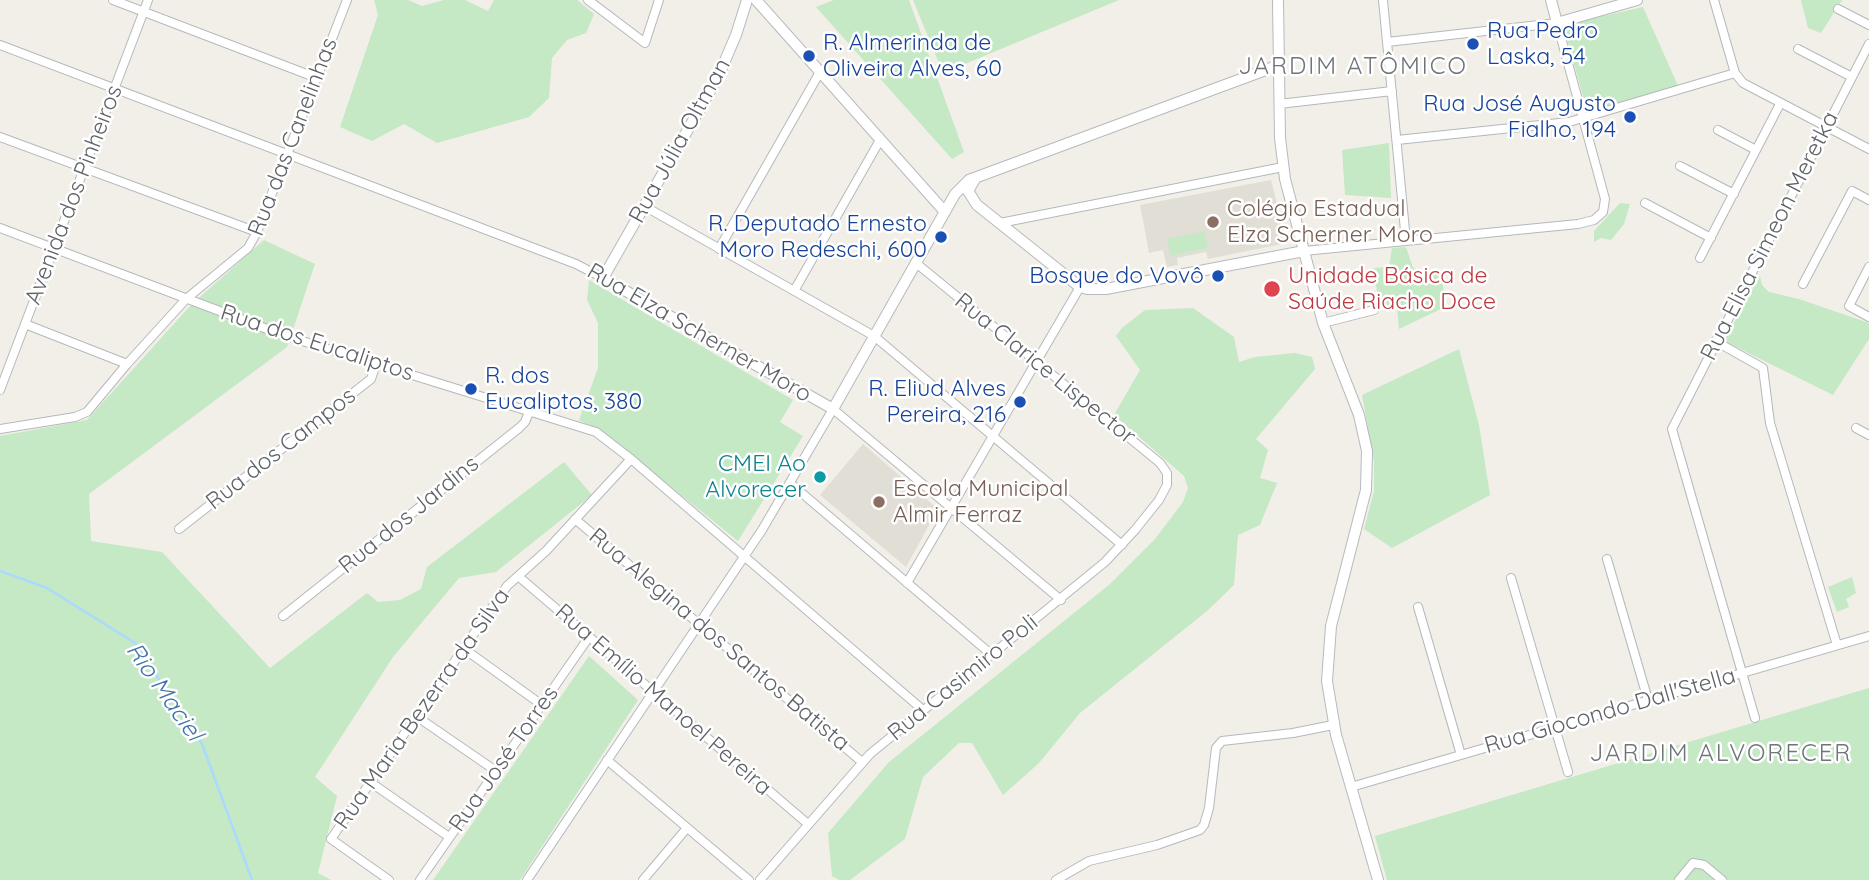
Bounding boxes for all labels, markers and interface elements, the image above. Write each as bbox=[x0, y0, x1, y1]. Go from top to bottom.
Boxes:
place label: Rua Pedro Laska, 54 bbox=[1487, 17, 1598, 71]
place label: R. Almerinda de Oliveira Alves, 60 bbox=[823, 29, 1002, 83]
street label: Rua das Canelinhas bbox=[242, 34, 344, 240]
marker: Rua Pedro Laska, 54 bbox=[1465, 36, 1481, 52]
marker: R. Almerinda de Oliveira Alves, 60 bbox=[801, 48, 817, 64]
district label: JARDIM ATÔMICO bbox=[1240, 53, 1466, 81]
street label: Rua Júlia Oltman bbox=[623, 54, 737, 228]
street label: Avenida dos Pinheiros bbox=[19, 82, 129, 308]
place label: Rua José Augusto Fialho, 194 bbox=[1423, 90, 1616, 144]
street label: Rua Elisa Simeon Meretka bbox=[1695, 107, 1845, 365]
marker: Rua José Augusto Fialho, 194 bbox=[1622, 109, 1638, 125]
place label: Colégio Estadual Elza Scherner Moro bbox=[1227, 195, 1433, 249]
place label: R. Deputado Ernesto Moro Redeschi, 600 bbox=[708, 210, 927, 264]
marker: Colégio Estadual Elza Scherner Moro bbox=[1205, 214, 1221, 230]
marker: R. Deputado Ernesto Moro Redeschi, 600 bbox=[933, 229, 949, 245]
street label: Rua Elza Scherner Moro bbox=[582, 257, 816, 409]
place label: Bosque do Vovô bbox=[1029, 262, 1204, 290]
place label: Unidade Básica de Saúde Riacho Doce bbox=[1288, 262, 1496, 316]
marker: Bosque do Vovô bbox=[1210, 268, 1226, 284]
marker: Unidade Básica de Saúde Riacho Doce bbox=[1262, 279, 1282, 299]
street label: Rua Clarice Lispector bbox=[949, 288, 1141, 450]
street label: Rua dos Eucaliptos bbox=[217, 299, 417, 387]
place label: R. dos Eucaliptos, 380 bbox=[485, 362, 642, 416]
place label: R. Eliud Alves Pereira, 216 bbox=[868, 375, 1006, 429]
marker: R. dos Eucaliptos, 380 bbox=[463, 381, 479, 397]
street label: Rua dos Campos bbox=[201, 382, 361, 516]
marker: R. Eliud Alves Pereira, 216 bbox=[1012, 394, 1028, 410]
street label: Rua dos Jardins bbox=[334, 450, 484, 580]
place label: CMEI Ao Alvorecer bbox=[705, 450, 806, 504]
marker: CMEI Ao Alvorecer bbox=[812, 469, 828, 485]
place label: Escola Municipal Almir Ferraz bbox=[893, 475, 1068, 529]
marker: Escola Municipal Almir Ferraz bbox=[871, 494, 887, 510]
street label: Rua Alegina dos Santos Batista bbox=[583, 523, 855, 757]
street label: Rua Maria Bezerra da Silva bbox=[328, 583, 516, 835]
street label: Rua Emílio Manoel Pereira bbox=[549, 598, 777, 802]
street label: Rua Casimiro Poli bbox=[882, 609, 1044, 747]
water label: Rio Maciel bbox=[120, 637, 208, 747]
street label: Rua Giocondo Dall'Stella bbox=[1481, 662, 1739, 760]
street label: Rua José Torres bbox=[443, 681, 565, 837]
district label: JARDIM ALVORECER bbox=[1592, 740, 1850, 768]

